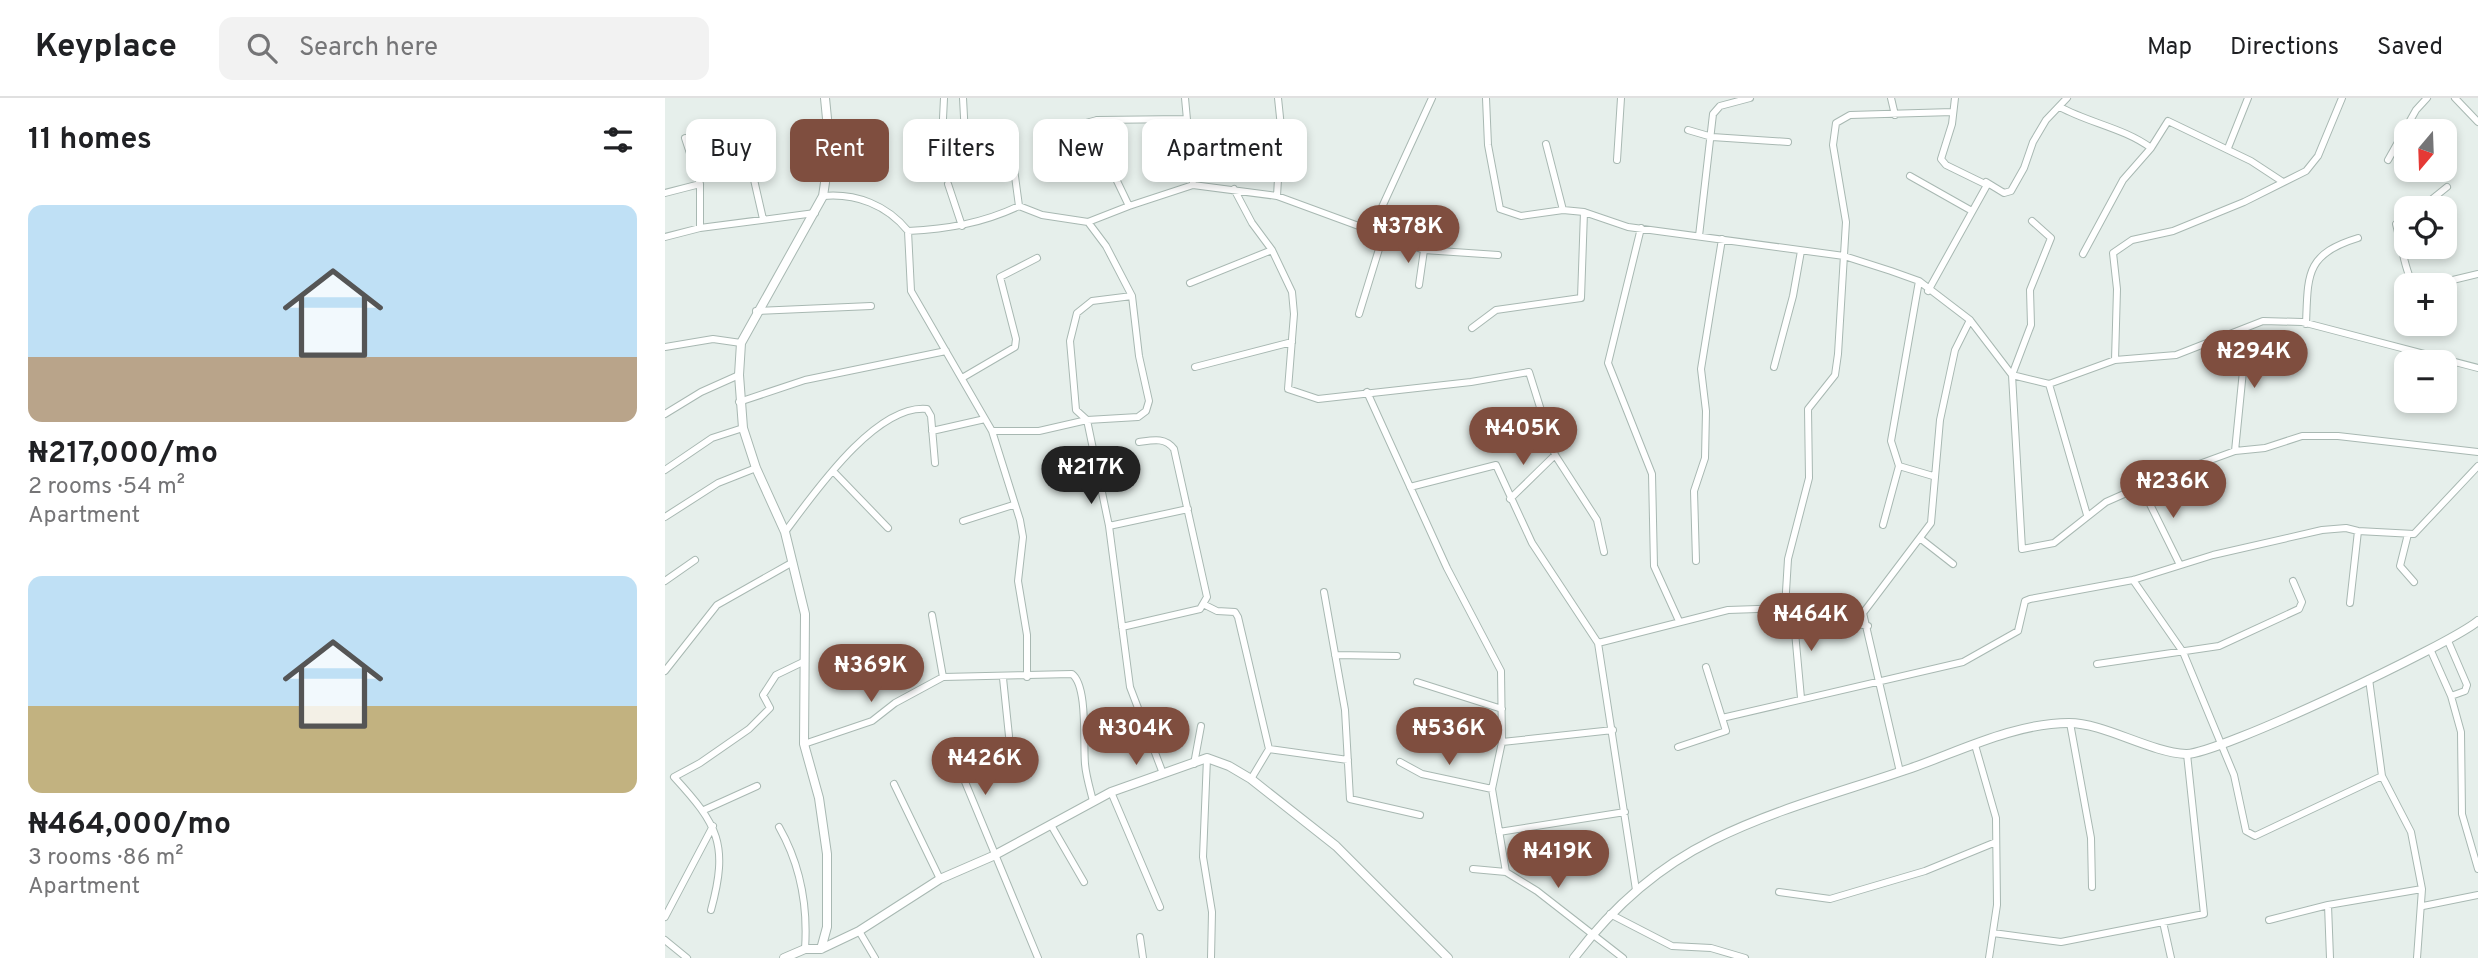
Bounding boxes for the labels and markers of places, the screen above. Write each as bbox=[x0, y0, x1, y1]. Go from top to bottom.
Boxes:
pin: ₦378K bbox=[1359, 206, 1457, 265]
pin: ₦294K bbox=[2205, 330, 2303, 390]
pin: ₦405K bbox=[1474, 408, 1572, 467]
pin: ₦217K bbox=[1042, 446, 1140, 506]
pin: ₦236K bbox=[2124, 460, 2222, 520]
pin: ₦464K bbox=[1762, 594, 1860, 653]
pin: ₦369K bbox=[822, 644, 920, 704]
pin: ₦304K bbox=[1087, 708, 1185, 767]
pin: ₦536K bbox=[1400, 708, 1498, 767]
pin: ₦426K bbox=[936, 738, 1034, 797]
pin: ₦419K bbox=[1509, 830, 1607, 890]

